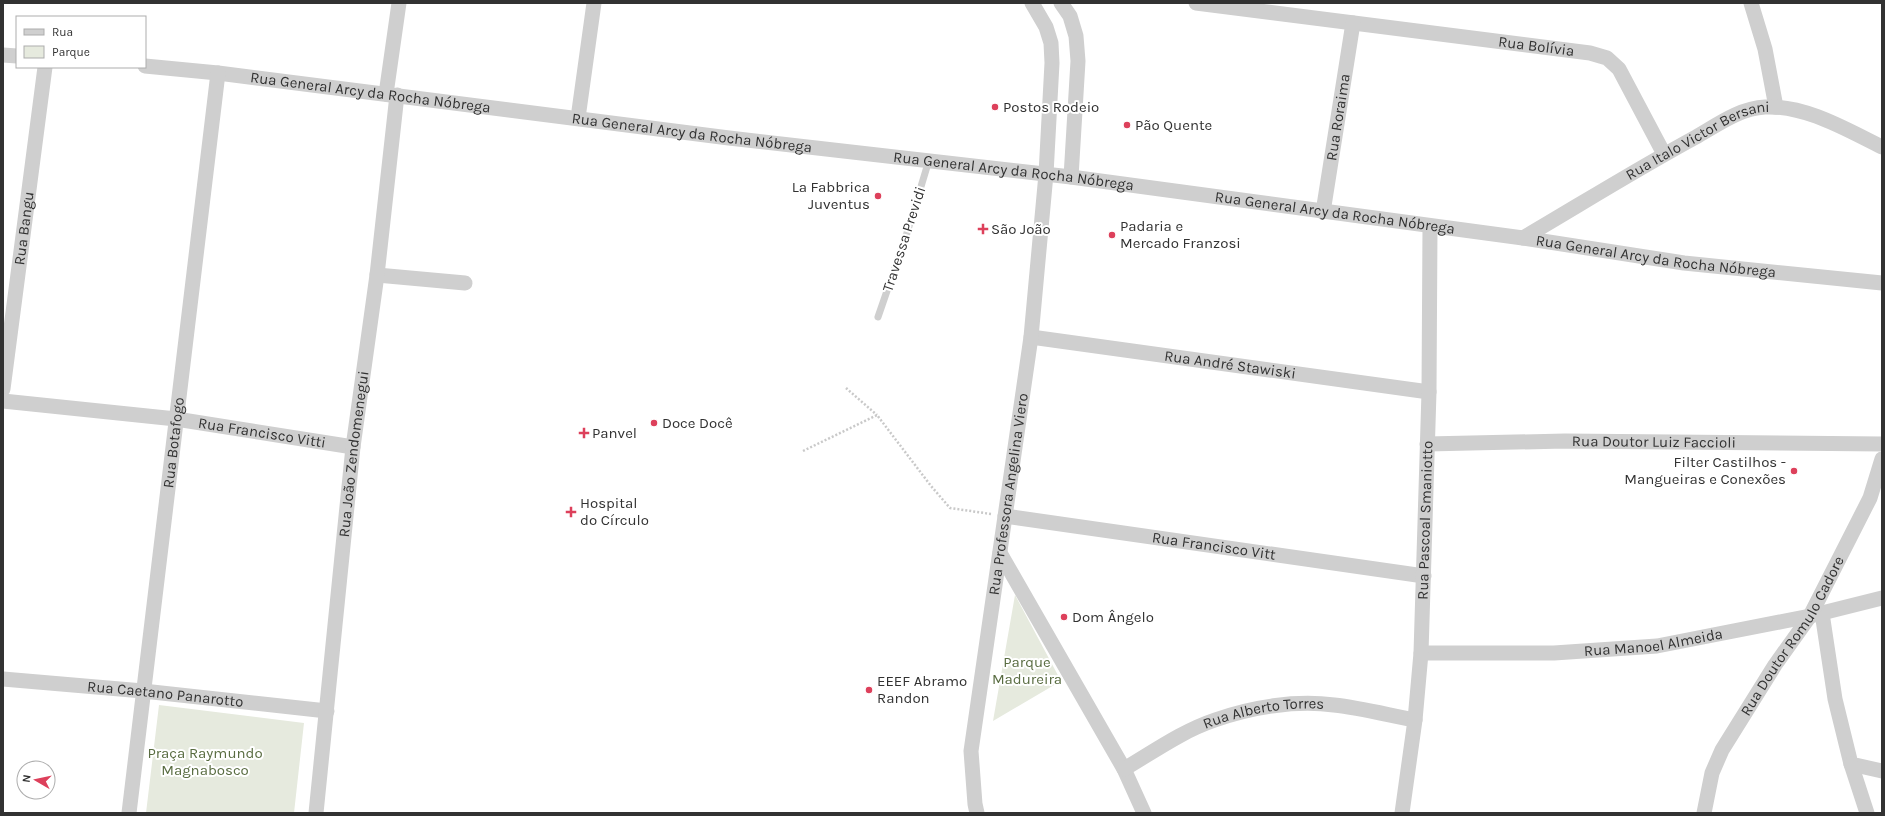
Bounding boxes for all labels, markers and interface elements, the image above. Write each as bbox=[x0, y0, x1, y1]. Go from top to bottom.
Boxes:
legend bbox=[16, 16, 146, 68]
text: Rua bbox=[52, 25, 73, 39]
street label: Rua Bolívia bbox=[1497, 32, 1575, 60]
text: Parque bbox=[52, 45, 90, 59]
street label: Rua General Arcy da Rocha Nóbrega bbox=[249, 68, 492, 117]
street label: Rua Roraima bbox=[1322, 72, 1354, 162]
place label: Postos Rodeio bbox=[1003, 98, 1099, 116]
street label: Rua Italo Victor Bersani bbox=[1623, 98, 1770, 184]
marker: Postos Rodeio bbox=[990, 102, 1000, 112]
street label: Rua General Arcy da Rocha Nóbrega bbox=[571, 109, 813, 156]
place label: Pão Quente bbox=[1135, 116, 1212, 134]
marker: Pão Quente bbox=[1122, 120, 1132, 130]
street label: Rua General Arcy da Rocha Nóbrega bbox=[892, 148, 1135, 194]
place label: La Fabbrica Juventus bbox=[792, 178, 870, 213]
street label: Travessa Previdi bbox=[878, 184, 930, 294]
street label: Rua General Arcy da Rocha Nóbrega bbox=[1214, 188, 1456, 238]
street label: Rua Bangu bbox=[10, 190, 38, 266]
marker: La Fabbrica Juventus bbox=[873, 191, 883, 201]
place label: Padaria e Mercado Franzosi bbox=[1120, 217, 1241, 252]
place label: São João bbox=[991, 220, 1051, 238]
marker: São João bbox=[978, 224, 988, 234]
marker: Padaria e Mercado Franzosi bbox=[1107, 230, 1117, 240]
street label: Rua General Arcy da Rocha Nóbrega bbox=[1535, 231, 1777, 281]
street label: Rua André Stawiski bbox=[1163, 347, 1297, 383]
street label: Rua João Zendomenegui bbox=[335, 370, 373, 538]
street label: Rua Professora Angelina Viero bbox=[985, 392, 1032, 596]
street label: Rua Botafogo bbox=[159, 396, 188, 489]
street label: Rua Francisco Vitti bbox=[197, 414, 327, 452]
place label: Doce Docê bbox=[662, 414, 733, 432]
marker: Doce Docê bbox=[649, 418, 659, 428]
place label: Panvel bbox=[592, 424, 637, 442]
marker: Panvel bbox=[579, 428, 589, 438]
street label: Rua Doutor Luiz Faccioli bbox=[1572, 432, 1736, 452]
street label: Rua Pascoal Smaniotto bbox=[1414, 440, 1437, 600]
place label: Filter Castilhos - Mangueiras e Conexões bbox=[1624, 453, 1786, 488]
marker: Filter Castilhos - Mangueiras e Conexões bbox=[1789, 466, 1799, 476]
place label: Hospital do Círculo bbox=[580, 494, 649, 529]
marker: Hospital do Círculo bbox=[565, 506, 577, 518]
street label: Rua Francisco Vitt bbox=[1151, 528, 1277, 564]
street label: Rua Doutor Romulo Cadore bbox=[1737, 553, 1848, 719]
place label: Dom Ângelo bbox=[1072, 608, 1154, 626]
marker: Dom Ângelo bbox=[1059, 612, 1069, 622]
street label: Rua Manoel Almeida bbox=[1583, 624, 1724, 660]
park label: Parque Madureira bbox=[992, 653, 1062, 688]
place label: EEEF Abramo Randon bbox=[877, 672, 967, 707]
street label: Rua Caetano Panarotto bbox=[86, 677, 244, 711]
marker: EEEF Abramo Randon bbox=[864, 685, 874, 695]
street label: Rua Alberto Torres bbox=[1200, 694, 1325, 733]
park label: Praça Raymundo Magnabosco bbox=[147, 744, 263, 779]
north arrow bbox=[16, 760, 56, 800]
text: N bbox=[20, 774, 34, 783]

